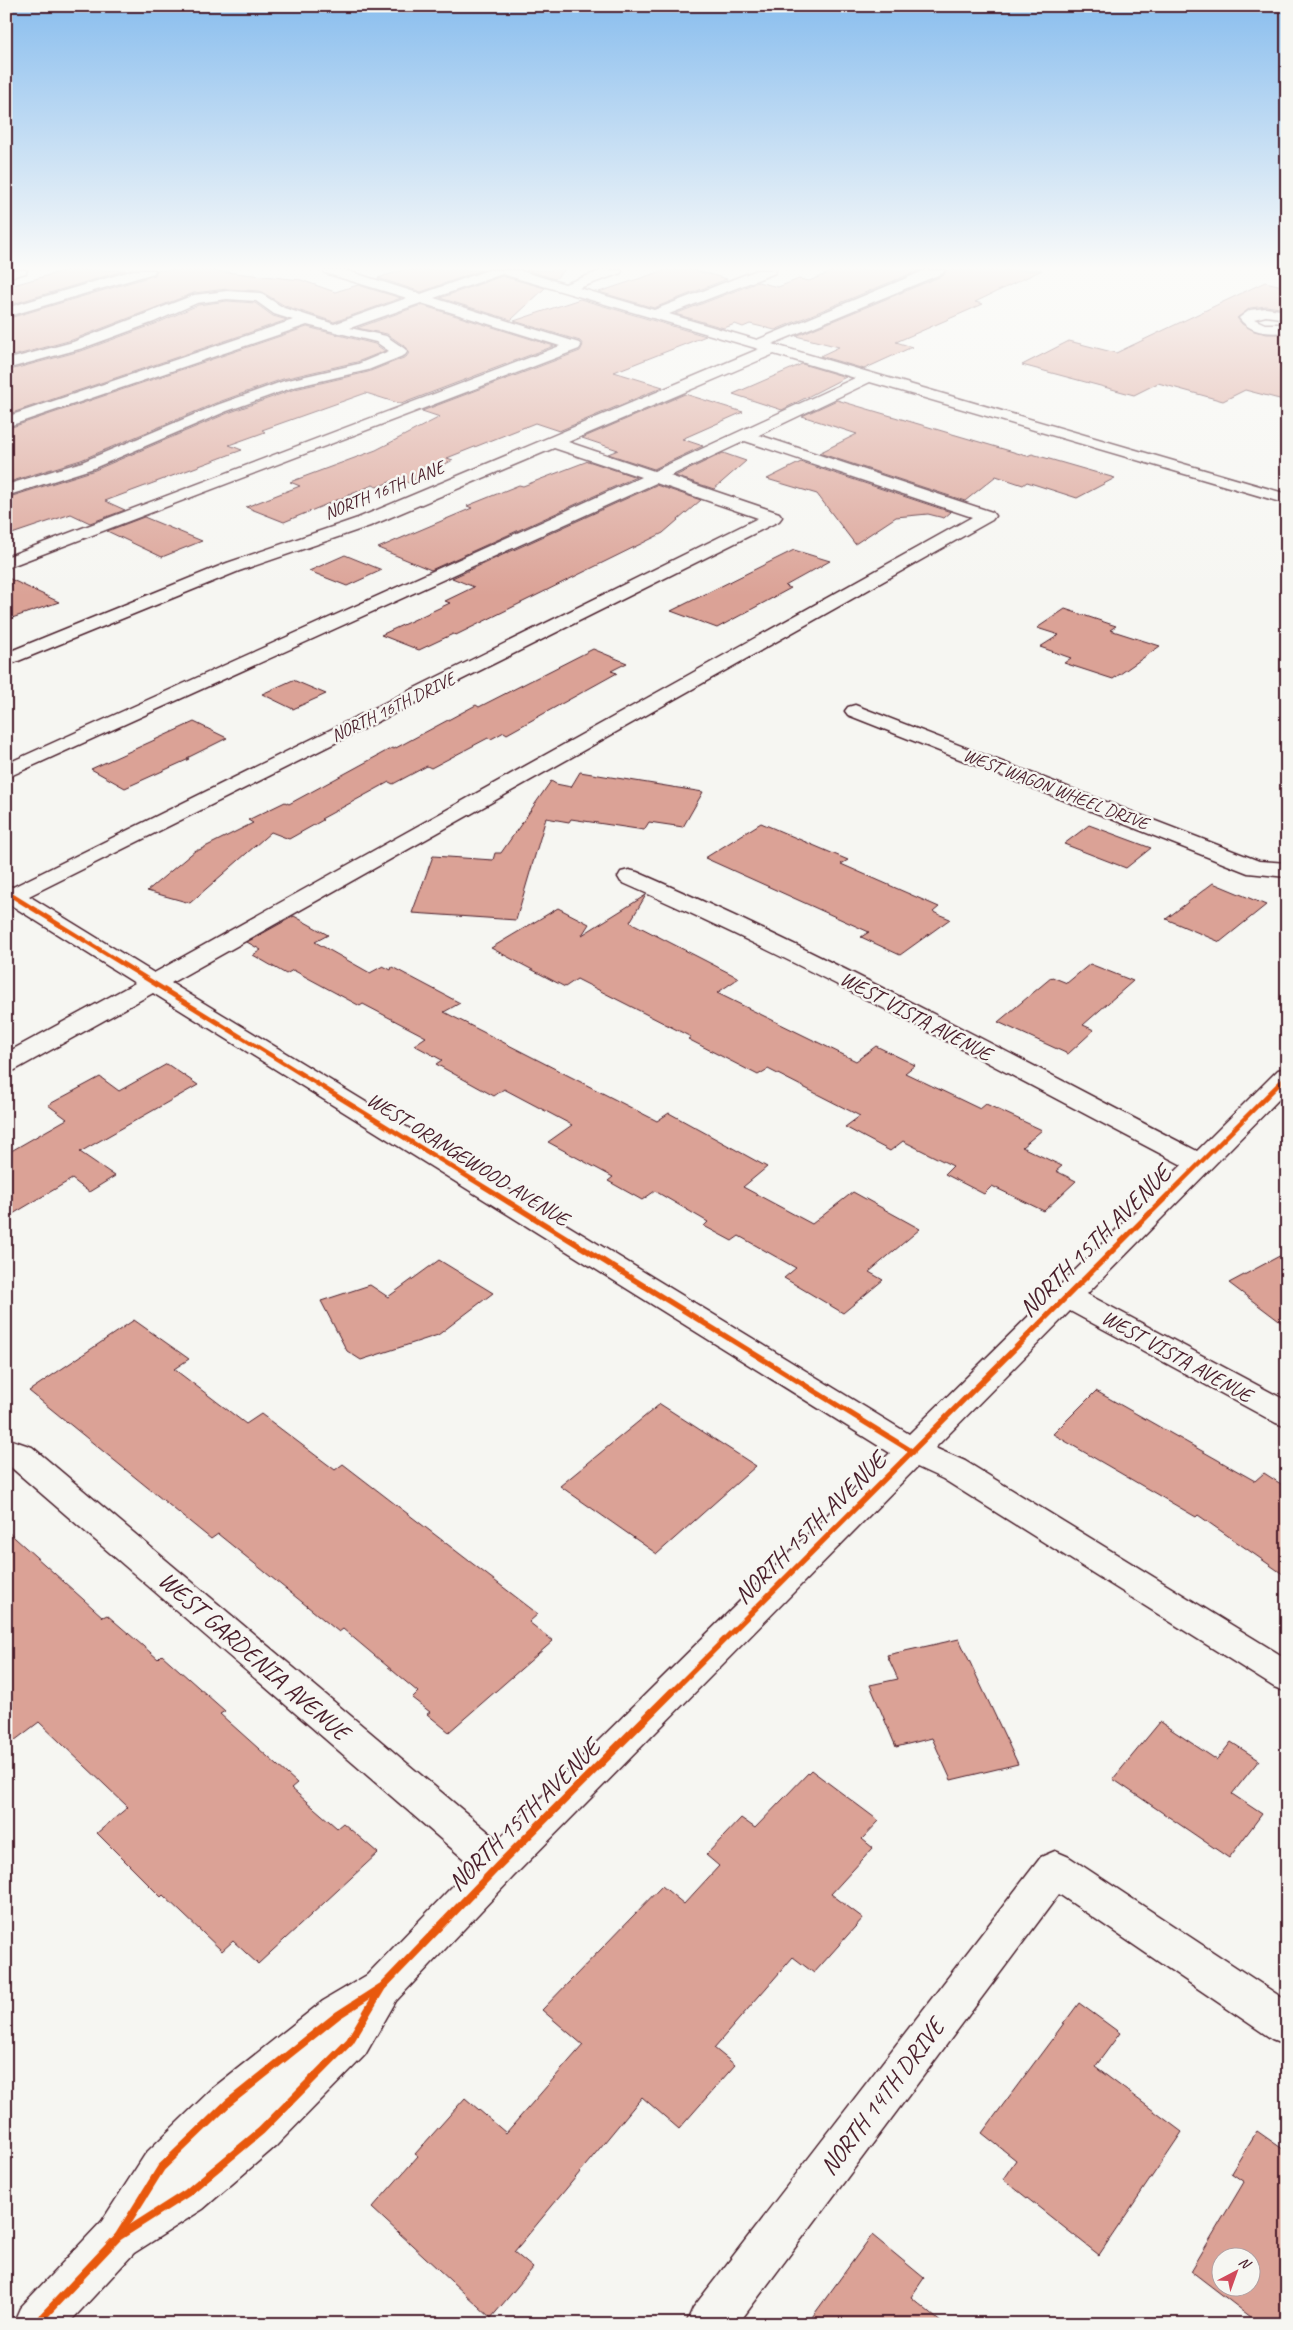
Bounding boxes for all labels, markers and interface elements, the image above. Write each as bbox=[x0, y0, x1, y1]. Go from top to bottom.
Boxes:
street label: NORTH 16TH LANE bbox=[321, 455, 449, 524]
street label: NORTH 16TH DRIVE bbox=[327, 667, 461, 747]
street label: WEST WAGON WHEEL DRIVE bbox=[961, 744, 1154, 835]
street label: WEST VISTA AVENUE bbox=[836, 965, 999, 1068]
street label: WEST ORANGEWOOD AVENUE bbox=[362, 1086, 576, 1233]
street label: NORTH 15TH AVENUE bbox=[1012, 1156, 1180, 1324]
street label: WEST VISTA AVENUE bbox=[1097, 1304, 1259, 1409]
street label: NORTH 15TH AVENUE bbox=[727, 1443, 895, 1611]
street label: WEST GARDENIA AVENUE bbox=[152, 1564, 359, 1750]
street label: NORTH 15TH AVENUE bbox=[441, 1730, 609, 1898]
street label: NORTH 14TH DRIVE bbox=[813, 2010, 953, 2182]
north arrow bbox=[1210, 2248, 1260, 2298]
text: N bbox=[1235, 2253, 1255, 2273]

